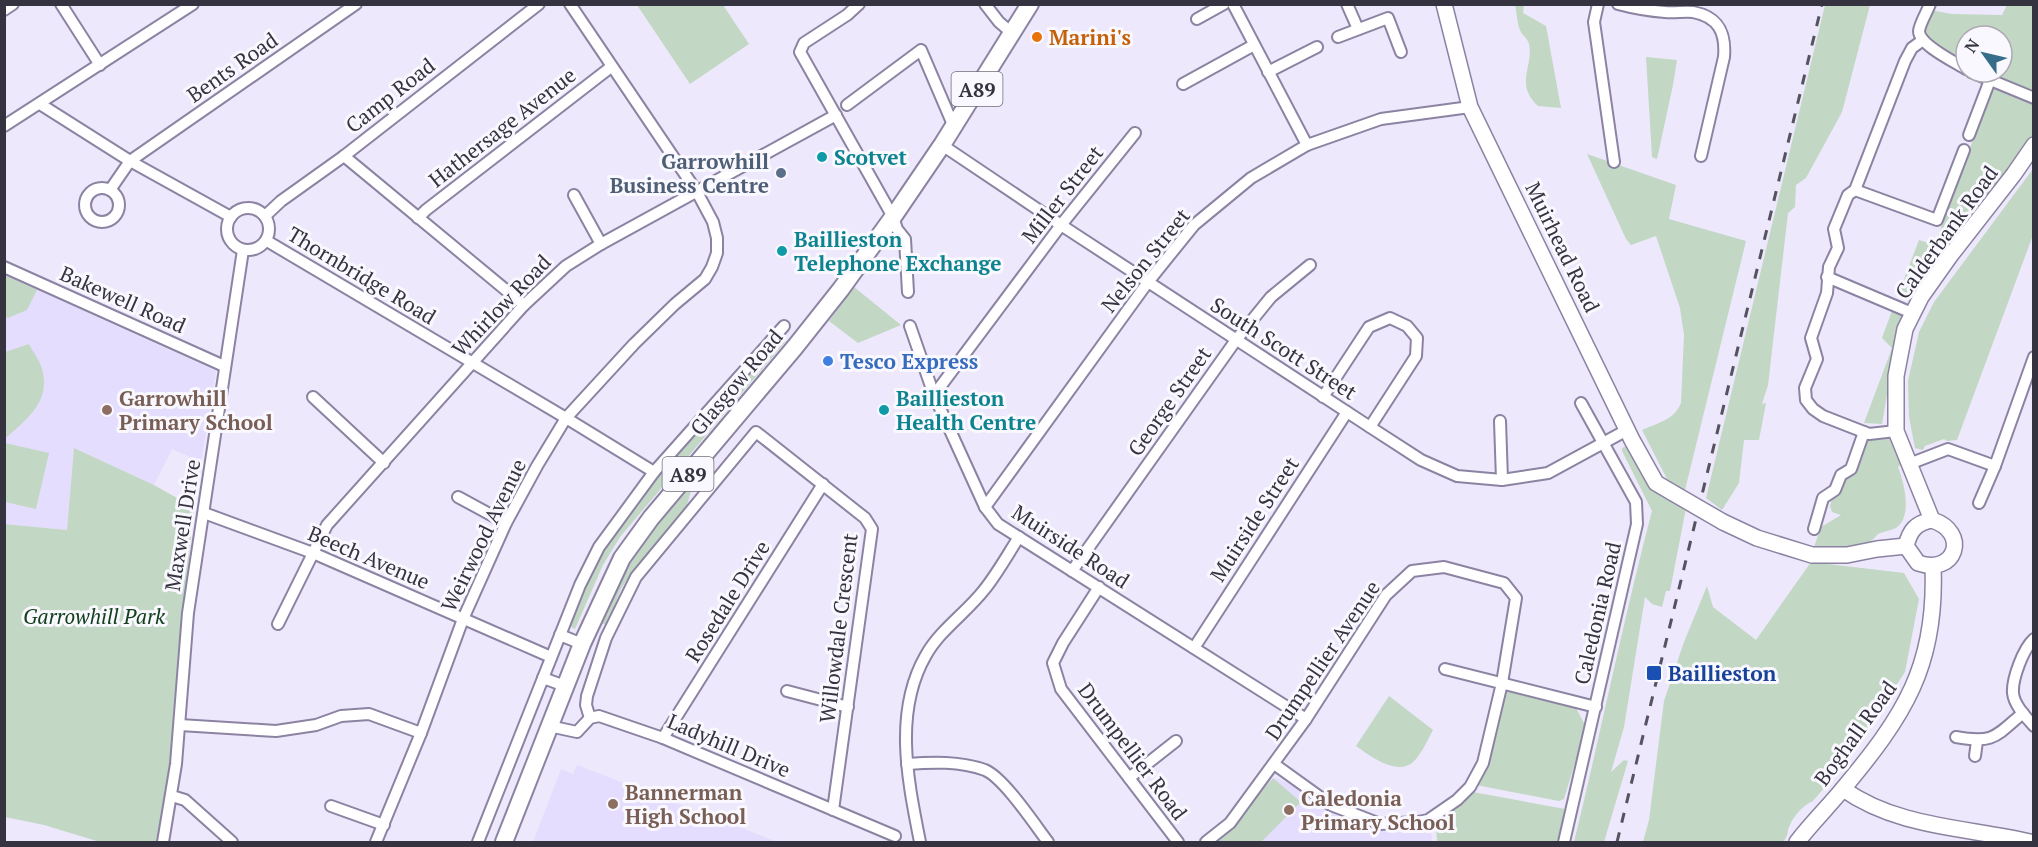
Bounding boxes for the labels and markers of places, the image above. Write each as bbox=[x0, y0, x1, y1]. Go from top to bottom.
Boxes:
place label: Marini's bbox=[1049, 23, 1131, 51]
marker: Marini's bbox=[1030, 30, 1044, 44]
place label: Scotvet bbox=[834, 143, 907, 171]
place label: Garrowhill Business Centre bbox=[610, 147, 769, 199]
marker: Scotvet bbox=[815, 150, 829, 164]
marker: Garrowhill Business Centre bbox=[774, 166, 788, 180]
place label: Baillieston Telephone Exchange bbox=[794, 225, 1002, 277]
marker: Baillieston Telephone Exchange bbox=[775, 244, 789, 258]
place label: Tesco Express bbox=[840, 347, 978, 375]
marker: Tesco Express bbox=[821, 354, 835, 368]
place label: Garrowhill Primary School bbox=[119, 384, 273, 436]
place label: Baillieston Health Centre bbox=[896, 384, 1036, 436]
marker: Garrowhill Primary School bbox=[100, 403, 114, 417]
marker: Baillieston Health Centre bbox=[877, 403, 891, 417]
place label: Baillieston bbox=[1668, 659, 1777, 687]
marker: Baillieston bbox=[1645, 664, 1663, 682]
place label: Bannerman High School bbox=[625, 778, 746, 830]
place label: Caledonia Primary School bbox=[1301, 784, 1455, 836]
marker: Bannerman High School bbox=[606, 797, 620, 811]
marker: Caledonia Primary School bbox=[1282, 803, 1296, 817]

